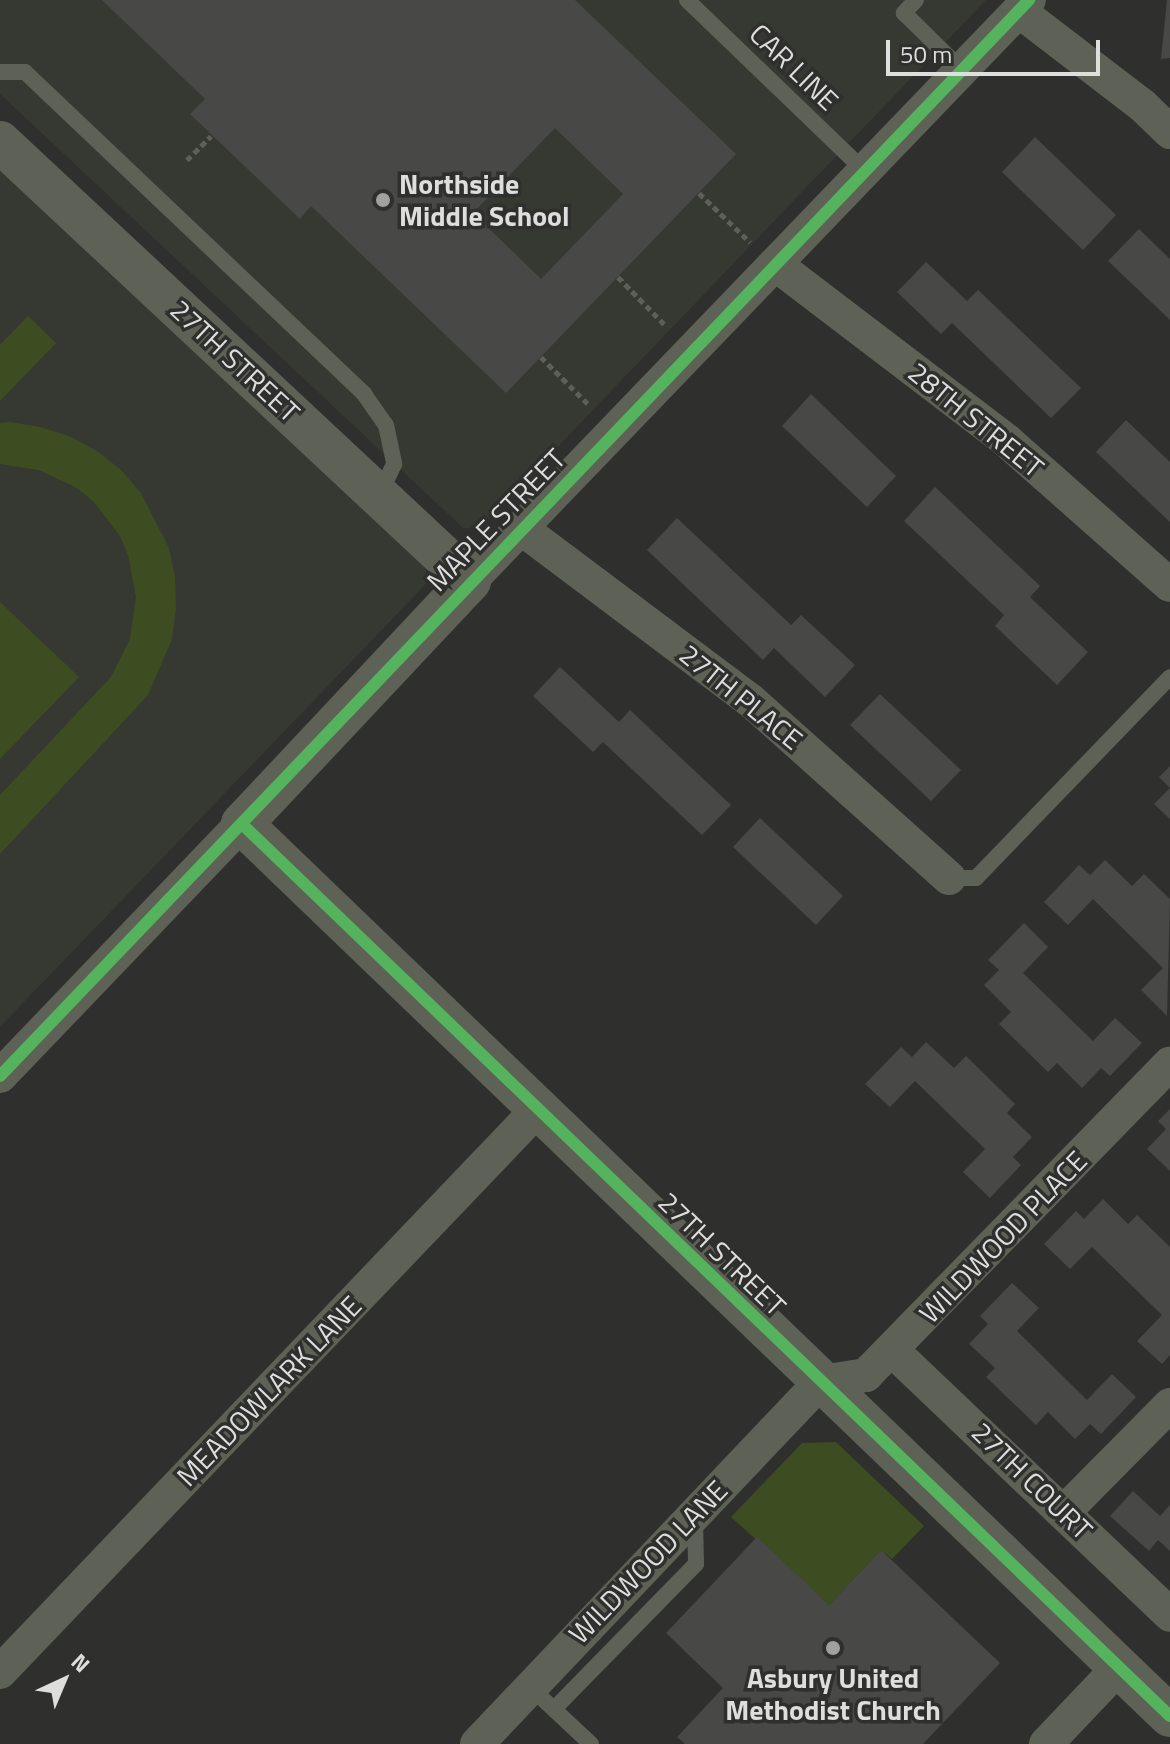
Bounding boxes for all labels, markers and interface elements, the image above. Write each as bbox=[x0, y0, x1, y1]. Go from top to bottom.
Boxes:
street label: CAR LINE bbox=[743, 17, 845, 117]
scale bar bbox=[890, 24, 1104, 74]
text: 50 m bbox=[900, 36, 952, 72]
place label: Northside Middle School bbox=[399, 167, 570, 233]
marker: Northside Middle School bbox=[374, 191, 392, 209]
street label: 27TH STREET bbox=[164, 293, 306, 429]
street label: 28TH STREET bbox=[902, 355, 1050, 485]
street label: MAPLE STREET bbox=[420, 442, 572, 598]
street label: 27TH PLACE bbox=[673, 637, 809, 757]
street label: WILDWOOD PLACE bbox=[912, 1144, 1094, 1330]
street label: 27TH STREET bbox=[651, 1185, 793, 1323]
street label: MEADOWLARK LANE bbox=[170, 1289, 368, 1493]
street label: 27TH COURT bbox=[965, 1415, 1099, 1547]
street label: WILDWOOD LANE bbox=[562, 1474, 734, 1650]
marker: Asbury United Methodist Church bbox=[824, 1639, 842, 1657]
north arrow bbox=[24, 1640, 104, 1720]
text: N bbox=[63, 1645, 98, 1680]
place label: Asbury United Methodist Church bbox=[725, 1661, 941, 1727]

